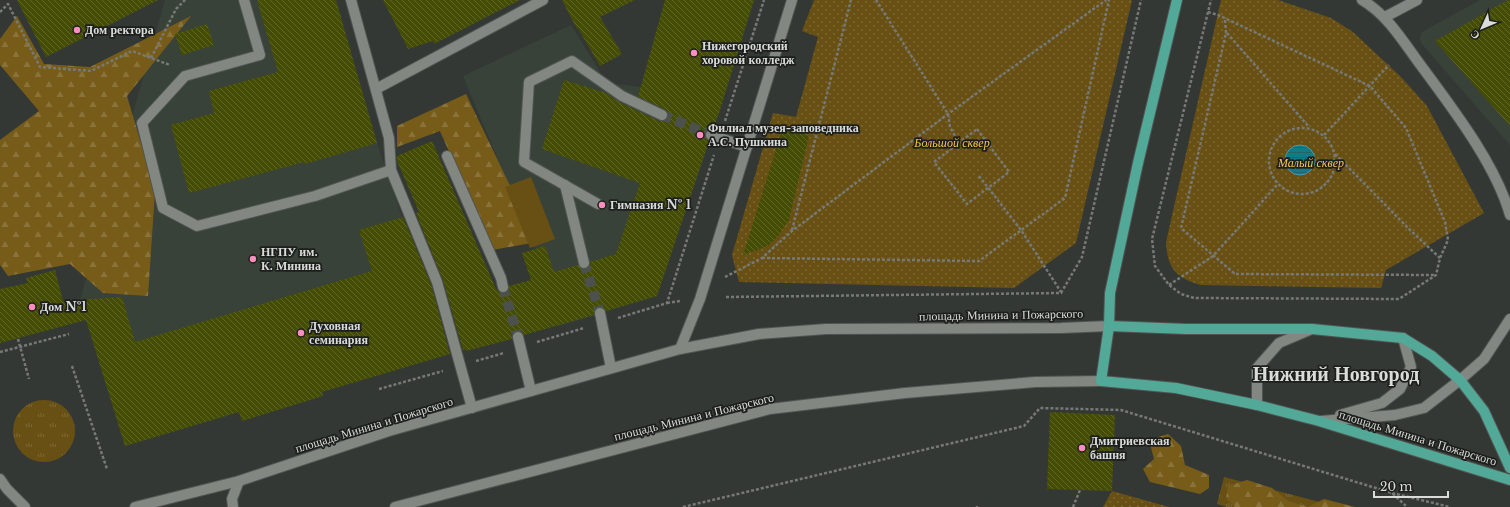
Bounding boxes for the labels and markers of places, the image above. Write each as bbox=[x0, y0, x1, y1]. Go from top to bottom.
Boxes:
place label: Дом ректора bbox=[85, 22, 154, 37]
marker: Дом ректора bbox=[72, 25, 82, 35]
place label: Нижегородский хоровой колледж bbox=[702, 38, 795, 67]
marker: Нижегородский хоровой колледж bbox=[689, 48, 699, 58]
place label: Филиал музея-заповедника А.С. Пушкина bbox=[708, 120, 859, 149]
marker: Филиал музея-заповедника А.С. Пушкина bbox=[695, 130, 705, 140]
place label: Гимназия № 1 bbox=[610, 197, 691, 212]
marker: Гимназия № 1 bbox=[597, 200, 607, 210]
place label: НГПУ им. К. Минина bbox=[261, 244, 321, 273]
marker: НГПУ им. К. Минина bbox=[248, 254, 258, 264]
place label: Дом №1 bbox=[40, 299, 87, 314]
marker: Дом №1 bbox=[27, 302, 37, 312]
place label: Духовная семинария bbox=[309, 318, 368, 347]
marker: Духовная семинария bbox=[296, 328, 306, 338]
place label: Дмитриевская башня bbox=[1090, 433, 1170, 462]
marker: Дмитриевская башня bbox=[1077, 443, 1087, 453]

